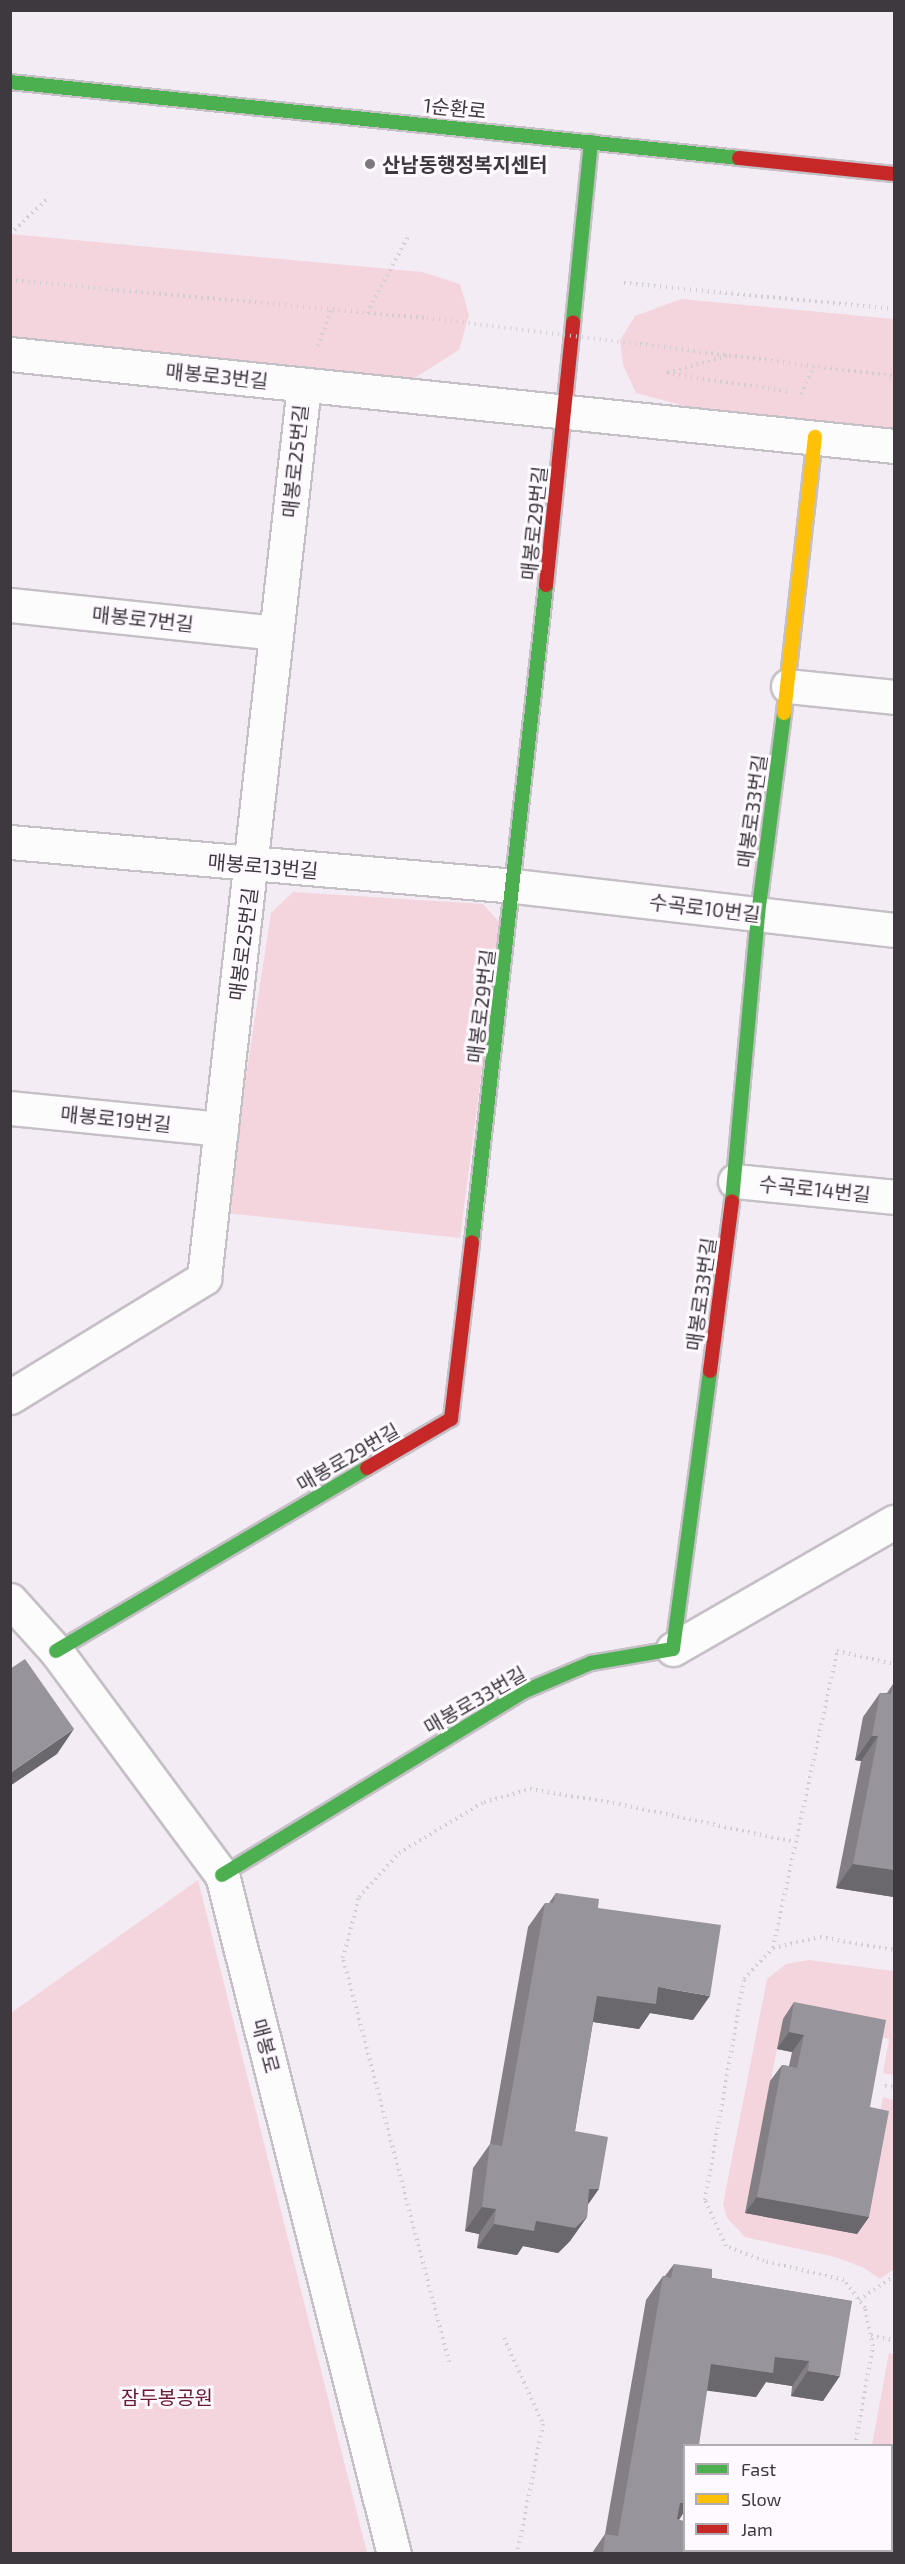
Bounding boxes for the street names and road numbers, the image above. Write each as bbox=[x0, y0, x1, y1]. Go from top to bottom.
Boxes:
street label: 1순환로 bbox=[422, 93, 488, 123]
street label: 매봉로3번길 bbox=[164, 359, 270, 393]
street label: 매봉로25번길 bbox=[277, 403, 313, 519]
street label: 매봉로29번길 bbox=[516, 465, 552, 581]
street label: 매봉로7번길 bbox=[91, 602, 195, 636]
street label: 매봉로33번길 bbox=[732, 753, 772, 869]
street label: 매봉로13번길 bbox=[207, 849, 319, 883]
street label: 매봉로25번길 bbox=[224, 886, 262, 1002]
street label: 수곡로10번길 bbox=[648, 889, 762, 927]
street label: 매봉로29번길 bbox=[462, 948, 500, 1064]
street label: 매봉로19번길 bbox=[59, 1101, 173, 1137]
street label: 수곡로14번길 bbox=[758, 1171, 872, 1207]
street label: 매봉로33번길 bbox=[681, 1236, 721, 1352]
street label: 매봉로29번길 bbox=[292, 1418, 404, 1496]
street label: 매봉로33번길 bbox=[420, 1661, 530, 1739]
street label: 매봉로 bbox=[247, 2016, 285, 2076]

